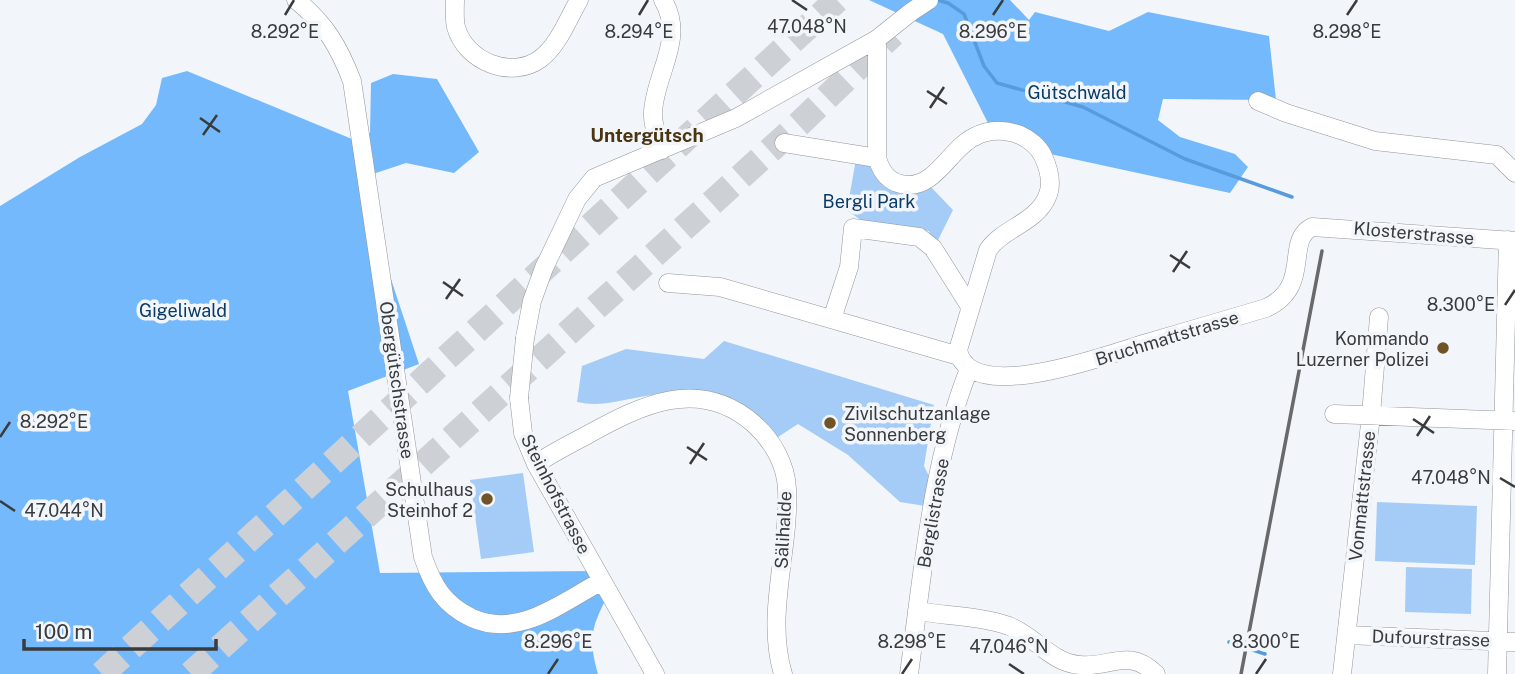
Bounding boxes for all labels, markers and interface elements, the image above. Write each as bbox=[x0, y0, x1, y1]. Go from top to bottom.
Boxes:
text: 47.048°N bbox=[767, 16, 847, 37]
text: 8.292°E bbox=[251, 21, 319, 42]
text: 8.294°E bbox=[605, 21, 673, 42]
text: 8.296°E bbox=[959, 21, 1027, 42]
text: 8.298°E bbox=[1312, 21, 1382, 42]
park label: Gütschwald bbox=[1028, 82, 1126, 103]
district label: Untergütsch bbox=[590, 124, 704, 146]
park label: Bergli Park bbox=[823, 191, 915, 212]
street label: Klosterstrasse bbox=[1353, 217, 1475, 249]
text: 8.300°E bbox=[1427, 294, 1495, 315]
park label: Gigeliwald bbox=[139, 300, 227, 321]
street label: Obergütschstrasse bbox=[376, 300, 418, 460]
street label: Bruchmattstrasse bbox=[1093, 306, 1241, 370]
place label: Kommando Luzerner Polizei bbox=[1296, 328, 1429, 370]
marker: Kommando Luzerner Polizei bbox=[1435, 340, 1451, 356]
place label: Zivilschutzanlage Sonnenberg bbox=[844, 403, 991, 445]
text: 8.292°E bbox=[20, 411, 88, 432]
marker: Zivilschutzanlage Sonnenberg bbox=[822, 415, 838, 431]
street label: Vonmattstrasse bbox=[1345, 430, 1379, 562]
street label: Steinhofstrasse bbox=[517, 431, 595, 557]
street label: Berglistrasse bbox=[913, 457, 953, 569]
text: 47.048°N bbox=[1411, 467, 1491, 488]
place label: Schulhaus Steinhof 2 bbox=[385, 479, 473, 521]
street label: Sälihalde bbox=[770, 490, 796, 570]
marker: Schulhaus Steinhof 2 bbox=[479, 491, 495, 507]
text: 47.044°N bbox=[24, 500, 104, 521]
scale bar bbox=[24, 608, 217, 652]
text: 100 m bbox=[35, 619, 92, 644]
street label: Dufourstrasse bbox=[1371, 625, 1491, 651]
text: 8.296°E bbox=[524, 631, 592, 652]
text: 8.298°E bbox=[877, 631, 947, 652]
text: 8.300°E bbox=[1232, 631, 1300, 652]
text: 47.046°N bbox=[969, 636, 1049, 657]

